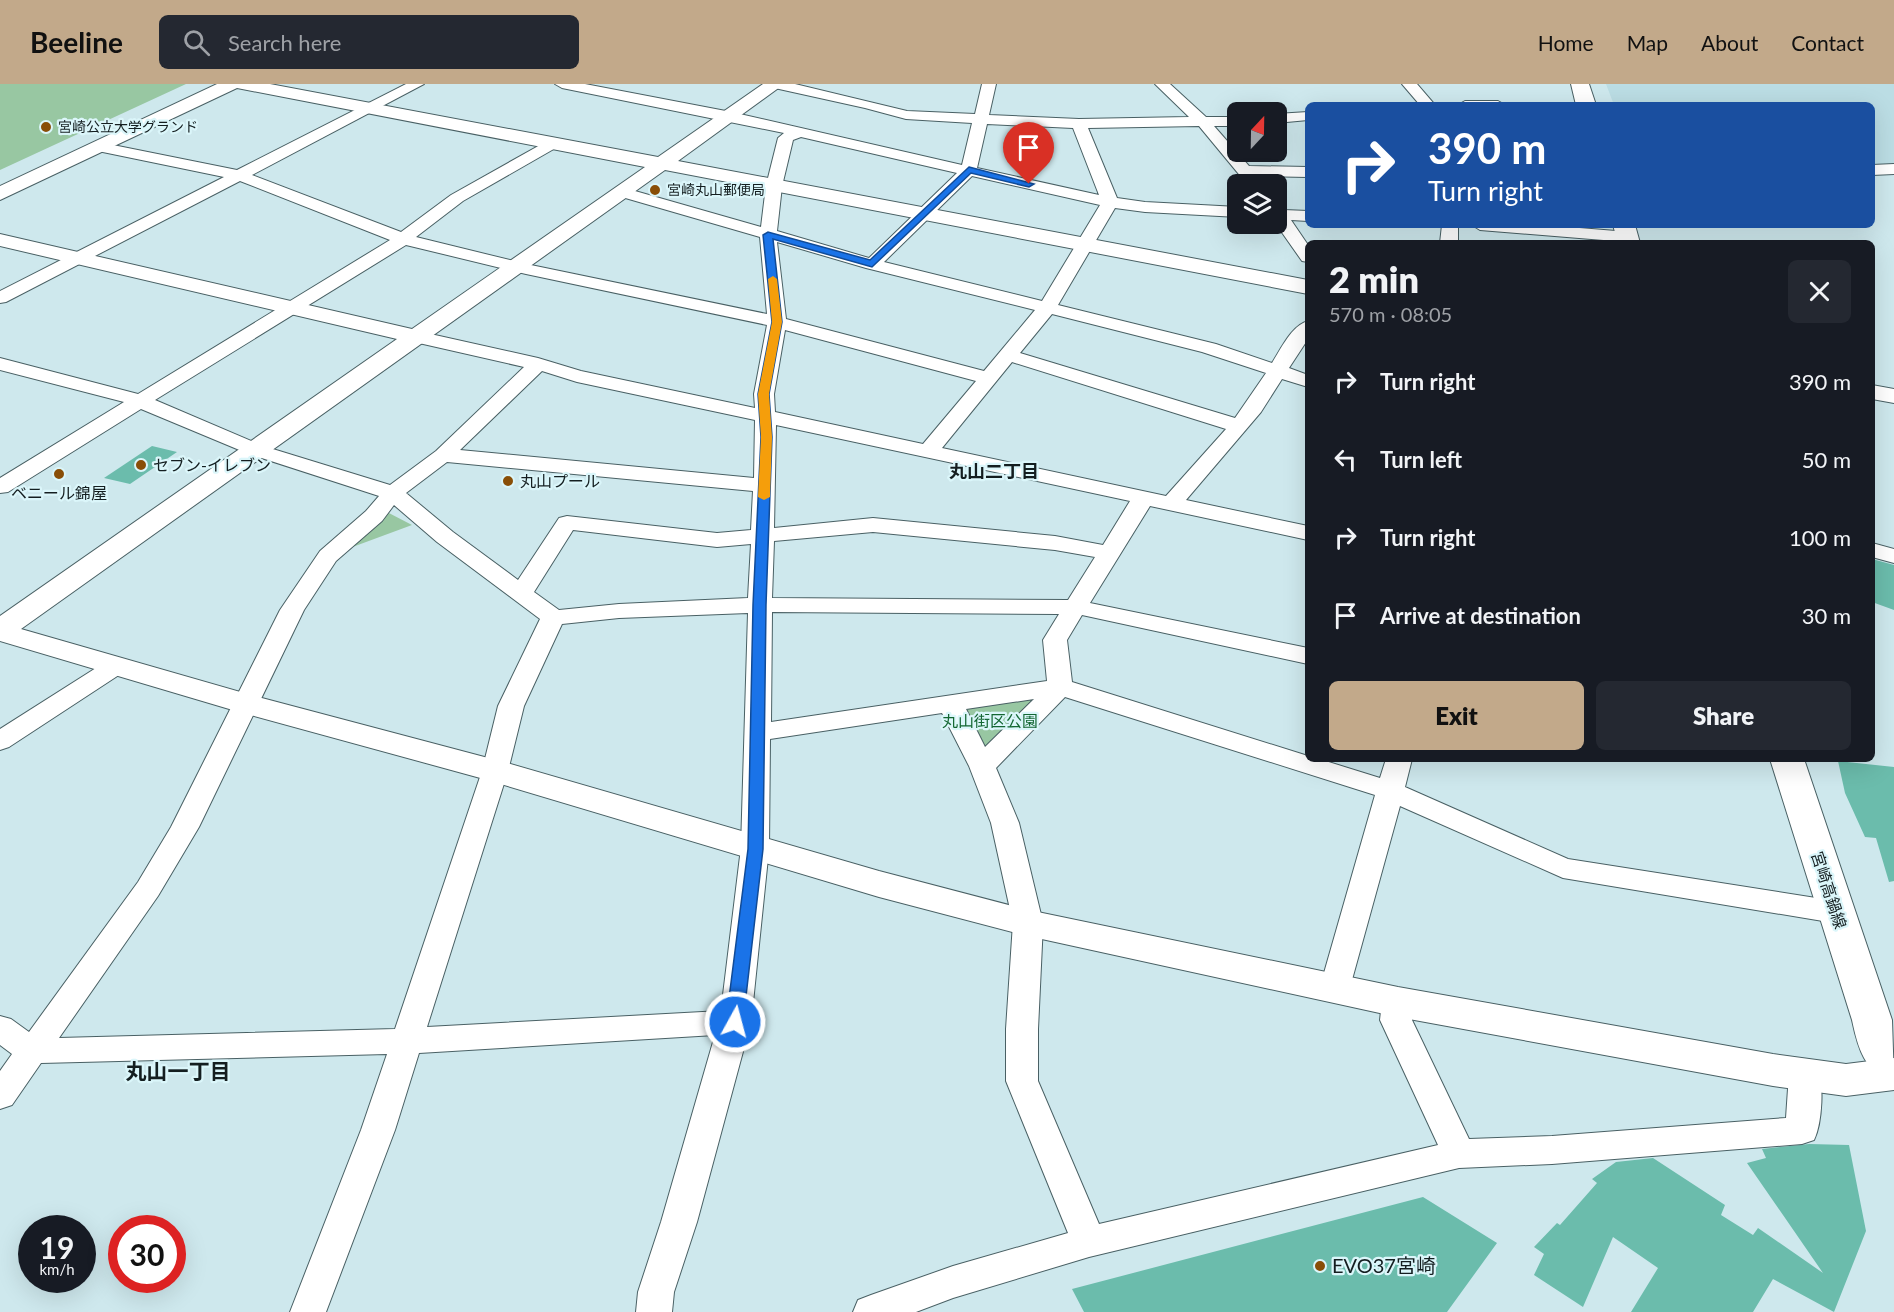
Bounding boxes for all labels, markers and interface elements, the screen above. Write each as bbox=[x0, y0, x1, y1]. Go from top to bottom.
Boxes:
search box bbox=[159, 15, 579, 69]
text: Beeline bbox=[30, 25, 123, 59]
icon: search bbox=[180, 26, 213, 59]
text: Search here bbox=[228, 29, 341, 56]
text: Home bbox=[1538, 30, 1594, 55]
text: Map bbox=[1627, 30, 1668, 55]
text: About bbox=[1701, 30, 1758, 55]
text: Contact bbox=[1791, 30, 1864, 55]
north arrow bbox=[1227, 102, 1287, 162]
map controls bbox=[1227, 102, 1287, 234]
place label: 宮崎公立大学グランド bbox=[58, 118, 198, 135]
marker: 宮崎公立大学グランド bbox=[39, 120, 53, 134]
pin bbox=[1003, 122, 1054, 184]
text: 390 m bbox=[1428, 123, 1546, 173]
icon: right bbox=[1329, 126, 1407, 204]
icon: arrive bbox=[1012, 131, 1045, 164]
button: layers bbox=[1227, 174, 1287, 234]
text: Turn right bbox=[1428, 174, 1543, 207]
place label: 宮崎丸山郵便局 bbox=[667, 181, 765, 198]
marker: 宮崎丸山郵便局 bbox=[648, 183, 662, 197]
text: 2 min bbox=[1329, 257, 1419, 301]
button: close bbox=[1788, 260, 1851, 323]
text: 570 m · 08:05 bbox=[1329, 302, 1452, 326]
icon: right bbox=[1329, 365, 1362, 398]
text: Turn right bbox=[1380, 368, 1475, 395]
text: 390 m bbox=[1789, 368, 1851, 395]
icon: left bbox=[1329, 443, 1362, 476]
text: Turn left bbox=[1380, 446, 1462, 473]
text: 50 m bbox=[1802, 446, 1851, 473]
place label: セブン-イレブン bbox=[153, 455, 271, 474]
marker: セブン-イレブン bbox=[134, 458, 148, 472]
district label: 丸山二丁目 bbox=[949, 460, 1039, 482]
marker: ベニール錦屋 bbox=[52, 467, 66, 481]
place label: 丸山プール bbox=[520, 471, 600, 490]
marker: 丸山プール bbox=[501, 474, 515, 488]
place label: ベニール錦屋 bbox=[11, 483, 107, 502]
icon: right bbox=[1329, 521, 1362, 554]
text: Turn right bbox=[1380, 524, 1475, 551]
text: 100 m bbox=[1789, 524, 1851, 551]
icon: arrive bbox=[1329, 599, 1362, 632]
text: Arrive at destination bbox=[1380, 602, 1581, 629]
text: 30 m bbox=[1802, 602, 1851, 629]
button: Exit bbox=[1329, 681, 1584, 750]
button: Share bbox=[1596, 681, 1851, 750]
park label: 丸山街区公園 bbox=[942, 711, 1038, 730]
street label: 宮崎高鍋線 bbox=[1808, 849, 1851, 931]
position arrow bbox=[703, 990, 767, 1054]
district label: 丸山一丁目 bbox=[126, 1058, 231, 1083]
speed limit sign: 30 bbox=[108, 1215, 186, 1293]
text: 19 bbox=[40, 1229, 74, 1265]
place label: EVO37宮崎 bbox=[1332, 1253, 1436, 1277]
marker: EVO37宮崎 bbox=[1313, 1259, 1327, 1273]
text: km/h bbox=[39, 1260, 75, 1278]

